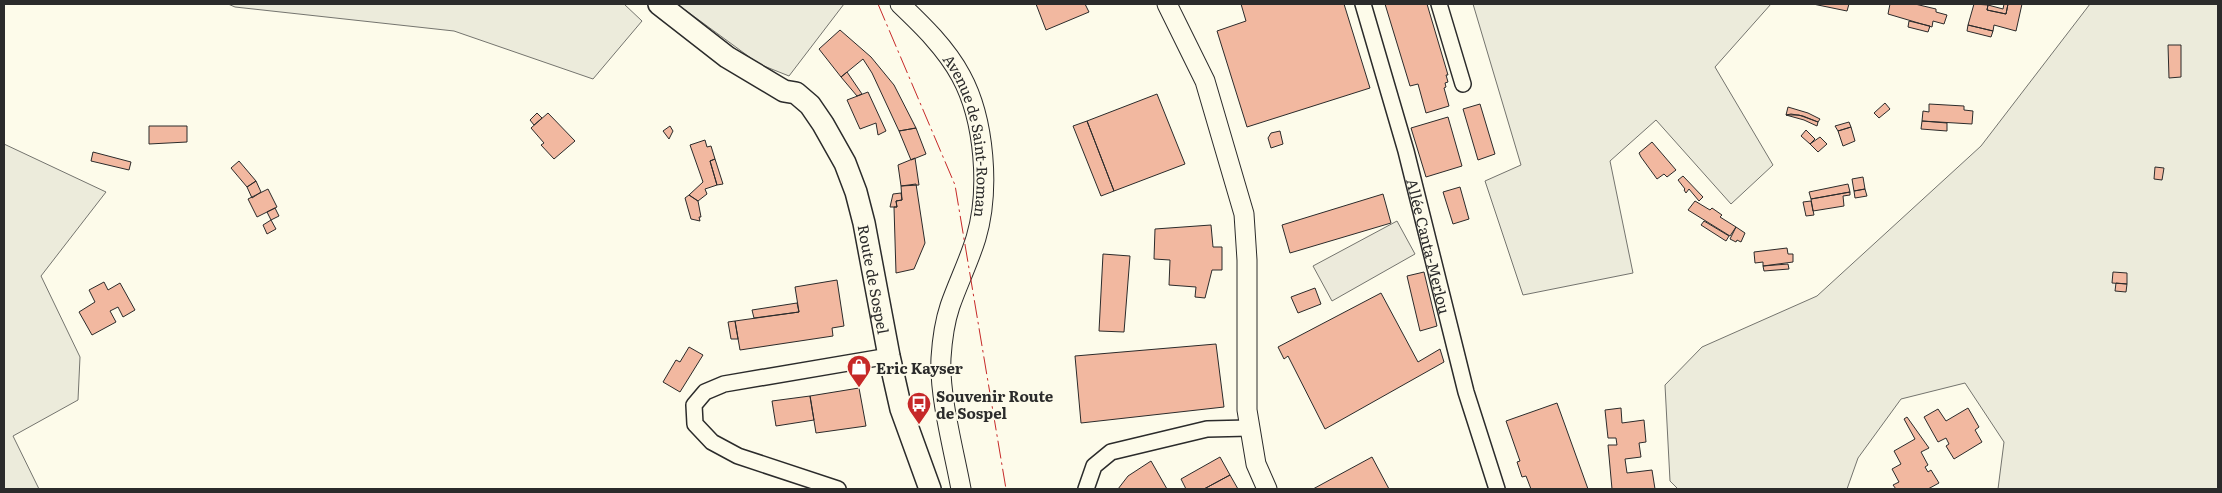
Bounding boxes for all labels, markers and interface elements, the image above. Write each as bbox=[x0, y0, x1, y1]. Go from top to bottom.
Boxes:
street label: Avenue de Saint-Roman bbox=[938, 49, 995, 219]
street label: Allée Canta-Merlou bbox=[1402, 176, 1458, 317]
street label: Route de Sospel bbox=[853, 222, 896, 336]
shop icon: Eric Kayser bbox=[846, 354, 872, 388]
place label: Eric Kayser bbox=[876, 356, 963, 379]
place label: Souvenir Route de Sospel bbox=[936, 384, 1054, 424]
bus stop icon: Souvenir Route de Sospel bbox=[906, 391, 932, 425]

